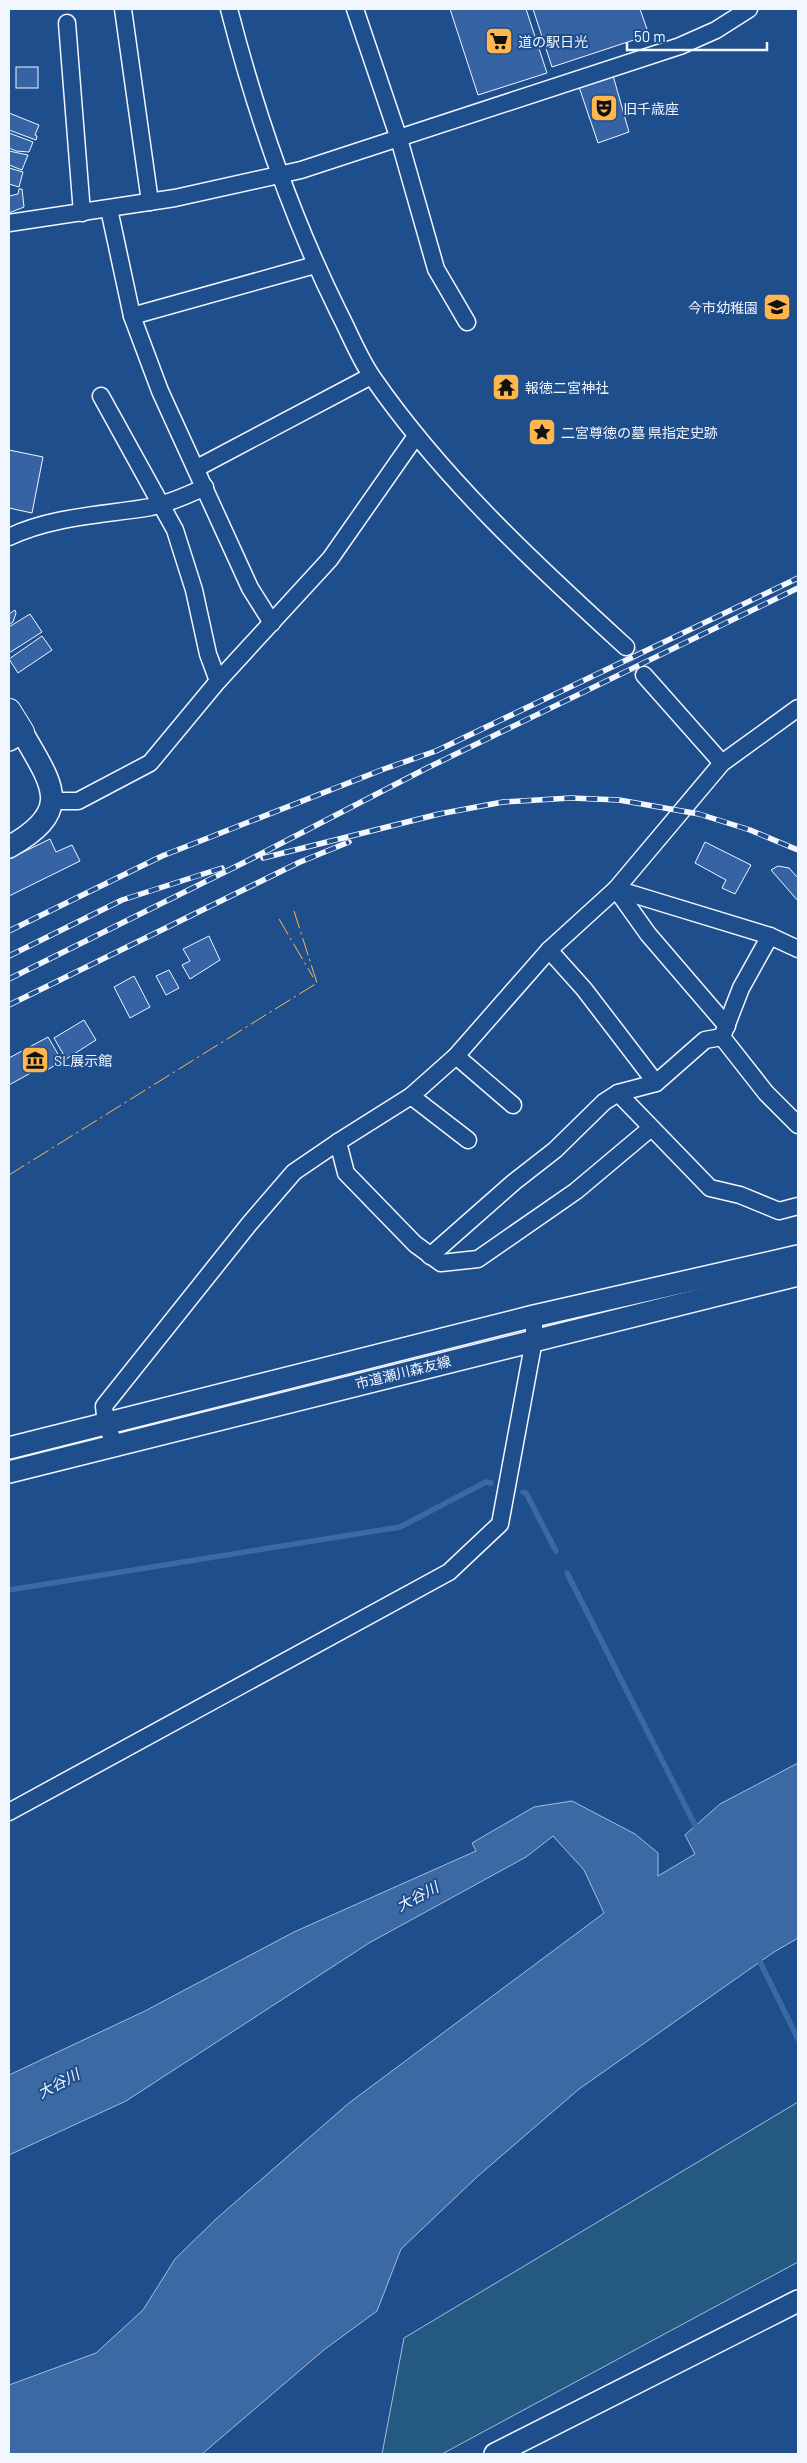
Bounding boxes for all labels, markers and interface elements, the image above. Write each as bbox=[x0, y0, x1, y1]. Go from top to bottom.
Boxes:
scale bar bbox=[627, 20, 767, 52]
supermarket icon: 道の駅日光 bbox=[484, 26, 514, 56]
text: 50 m bbox=[634, 27, 666, 45]
place label: 道の駅日光 bbox=[518, 33, 588, 50]
theatre icon: 旧千歳座 bbox=[589, 93, 619, 123]
place label: 旧千歳座 bbox=[623, 100, 679, 117]
school or university icon: 今市幼稚園 bbox=[762, 292, 792, 322]
place label: 今市幼稚園 bbox=[688, 299, 758, 316]
temple icon: 報徳二宮神社 bbox=[491, 372, 521, 402]
place label: 報徳二宮神社 bbox=[525, 379, 609, 396]
place icon: 二宮尊徳の墓 県指定史跡 bbox=[527, 417, 557, 447]
place label: 二宮尊徳の墓 県指定史跡 bbox=[561, 424, 718, 441]
museum icon: SL展示館 bbox=[20, 1045, 50, 1075]
place label: SL展示館 bbox=[54, 1052, 112, 1069]
street label: 市道瀬川森友線 bbox=[353, 1352, 453, 1392]
water label: 大谷川 bbox=[393, 1877, 443, 1915]
water label: 大谷川 bbox=[34, 2064, 84, 2102]

